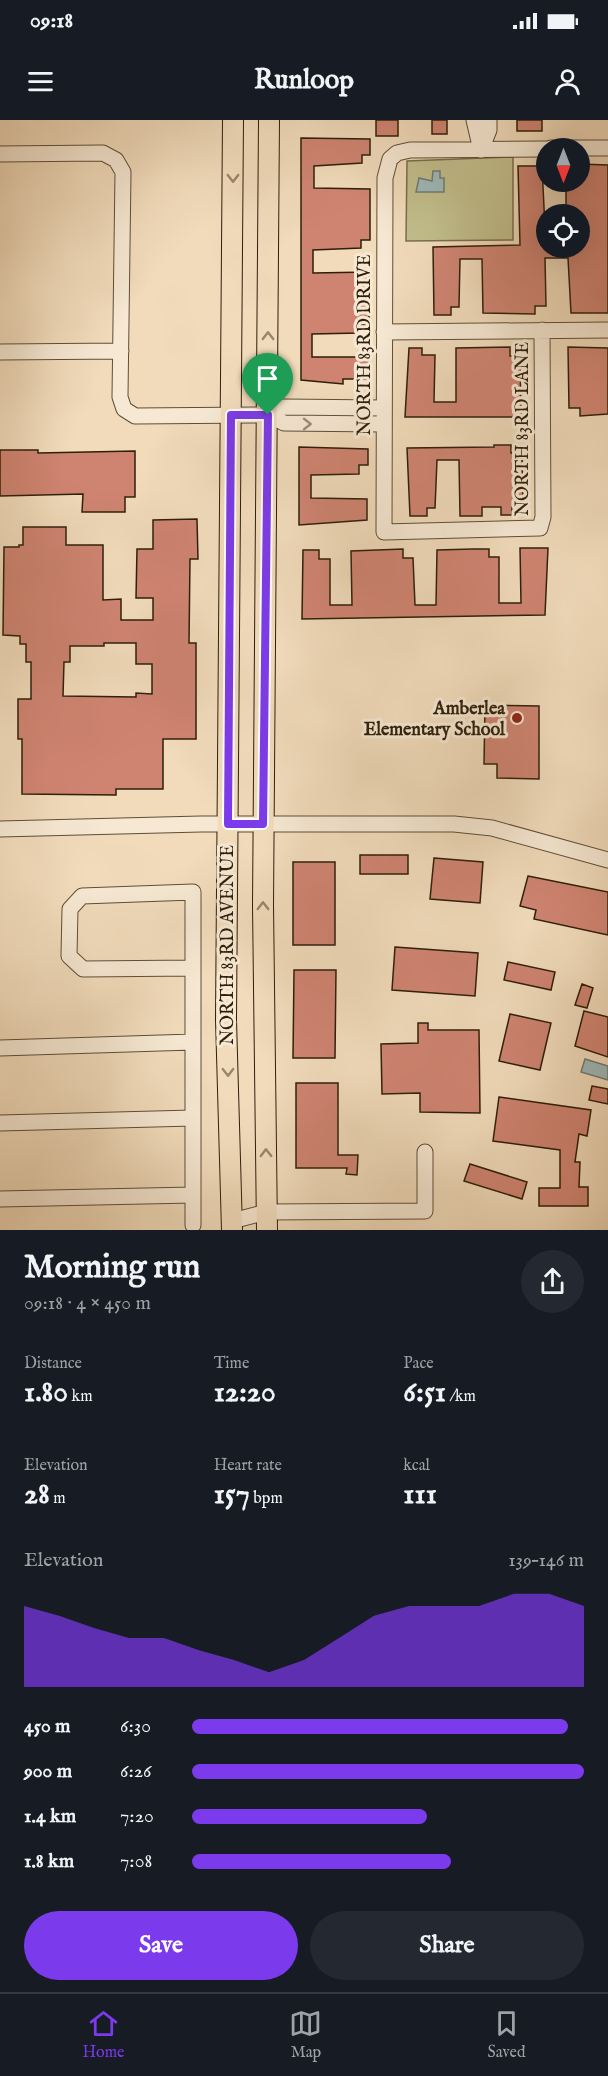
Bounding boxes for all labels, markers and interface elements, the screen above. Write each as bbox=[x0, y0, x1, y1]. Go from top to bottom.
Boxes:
text: 09:18 bbox=[30, 7, 73, 35]
text: Runloop bbox=[254, 64, 354, 98]
icon: menu bbox=[24, 65, 57, 98]
icon: person bbox=[551, 65, 584, 98]
north arrow bbox=[536, 138, 590, 192]
map controls bbox=[536, 138, 590, 258]
one-way arrow bbox=[227, 174, 239, 183]
button: locate bbox=[536, 204, 590, 258]
street label: NORTH 83RD DRIVE bbox=[354, 254, 377, 436]
one-way arrow bbox=[262, 331, 274, 340]
street label: NORTH 83RD LANE bbox=[512, 342, 535, 516]
pin bbox=[242, 353, 293, 415]
icon: arrive bbox=[251, 362, 284, 395]
one-way arrow bbox=[303, 417, 312, 430]
place label: Amberlea Elementary School bbox=[364, 698, 506, 742]
marker: Amberlea Elementary School bbox=[510, 711, 524, 725]
street label: NORTH 83RD AVENUE bbox=[217, 845, 240, 1045]
one-way arrow bbox=[257, 901, 269, 910]
one-way arrow bbox=[221, 1067, 234, 1076]
one-way arrow bbox=[260, 1149, 272, 1158]
text: Morning run bbox=[24, 1247, 200, 1289]
button: share bbox=[521, 1250, 584, 1313]
text: 09:18 · 4 × 450 m bbox=[24, 1291, 151, 1316]
text: Distance bbox=[24, 1354, 82, 1374]
text: Time bbox=[214, 1354, 249, 1374]
text: Pace bbox=[403, 1354, 434, 1374]
text: 1.80 bbox=[24, 1374, 68, 1412]
text: 12:20 bbox=[214, 1374, 276, 1412]
text: 6:51 bbox=[403, 1374, 446, 1412]
text: km bbox=[68, 1387, 93, 1407]
text: /km bbox=[446, 1387, 476, 1407]
text: Elevation bbox=[24, 1456, 87, 1476]
text: Heart rate bbox=[214, 1456, 282, 1476]
text: kcal bbox=[403, 1456, 430, 1476]
text: 28 bbox=[24, 1476, 50, 1514]
text: 157 bbox=[214, 1476, 250, 1514]
text: 111 bbox=[403, 1476, 437, 1514]
text: m bbox=[50, 1489, 66, 1509]
text: bpm bbox=[250, 1489, 283, 1509]
text: Elevation bbox=[24, 1548, 103, 1573]
text: 139–146 m bbox=[508, 1548, 584, 1573]
text: 450 m bbox=[24, 1714, 71, 1739]
text: 6:30 bbox=[120, 1714, 151, 1739]
text: 900 m bbox=[24, 1759, 72, 1784]
text: 6:26 bbox=[120, 1759, 152, 1784]
text: 1.4 km bbox=[24, 1804, 76, 1829]
text: 7:20 bbox=[120, 1804, 154, 1829]
text: 1.8 km bbox=[24, 1849, 74, 1874]
text: 7:08 bbox=[120, 1849, 152, 1874]
button: Save bbox=[24, 1911, 298, 1980]
button: Share bbox=[310, 1911, 584, 1980]
tab: Home bbox=[83, 2007, 124, 2063]
tab: Map bbox=[289, 2007, 322, 2063]
tab: Saved bbox=[488, 2007, 525, 2063]

